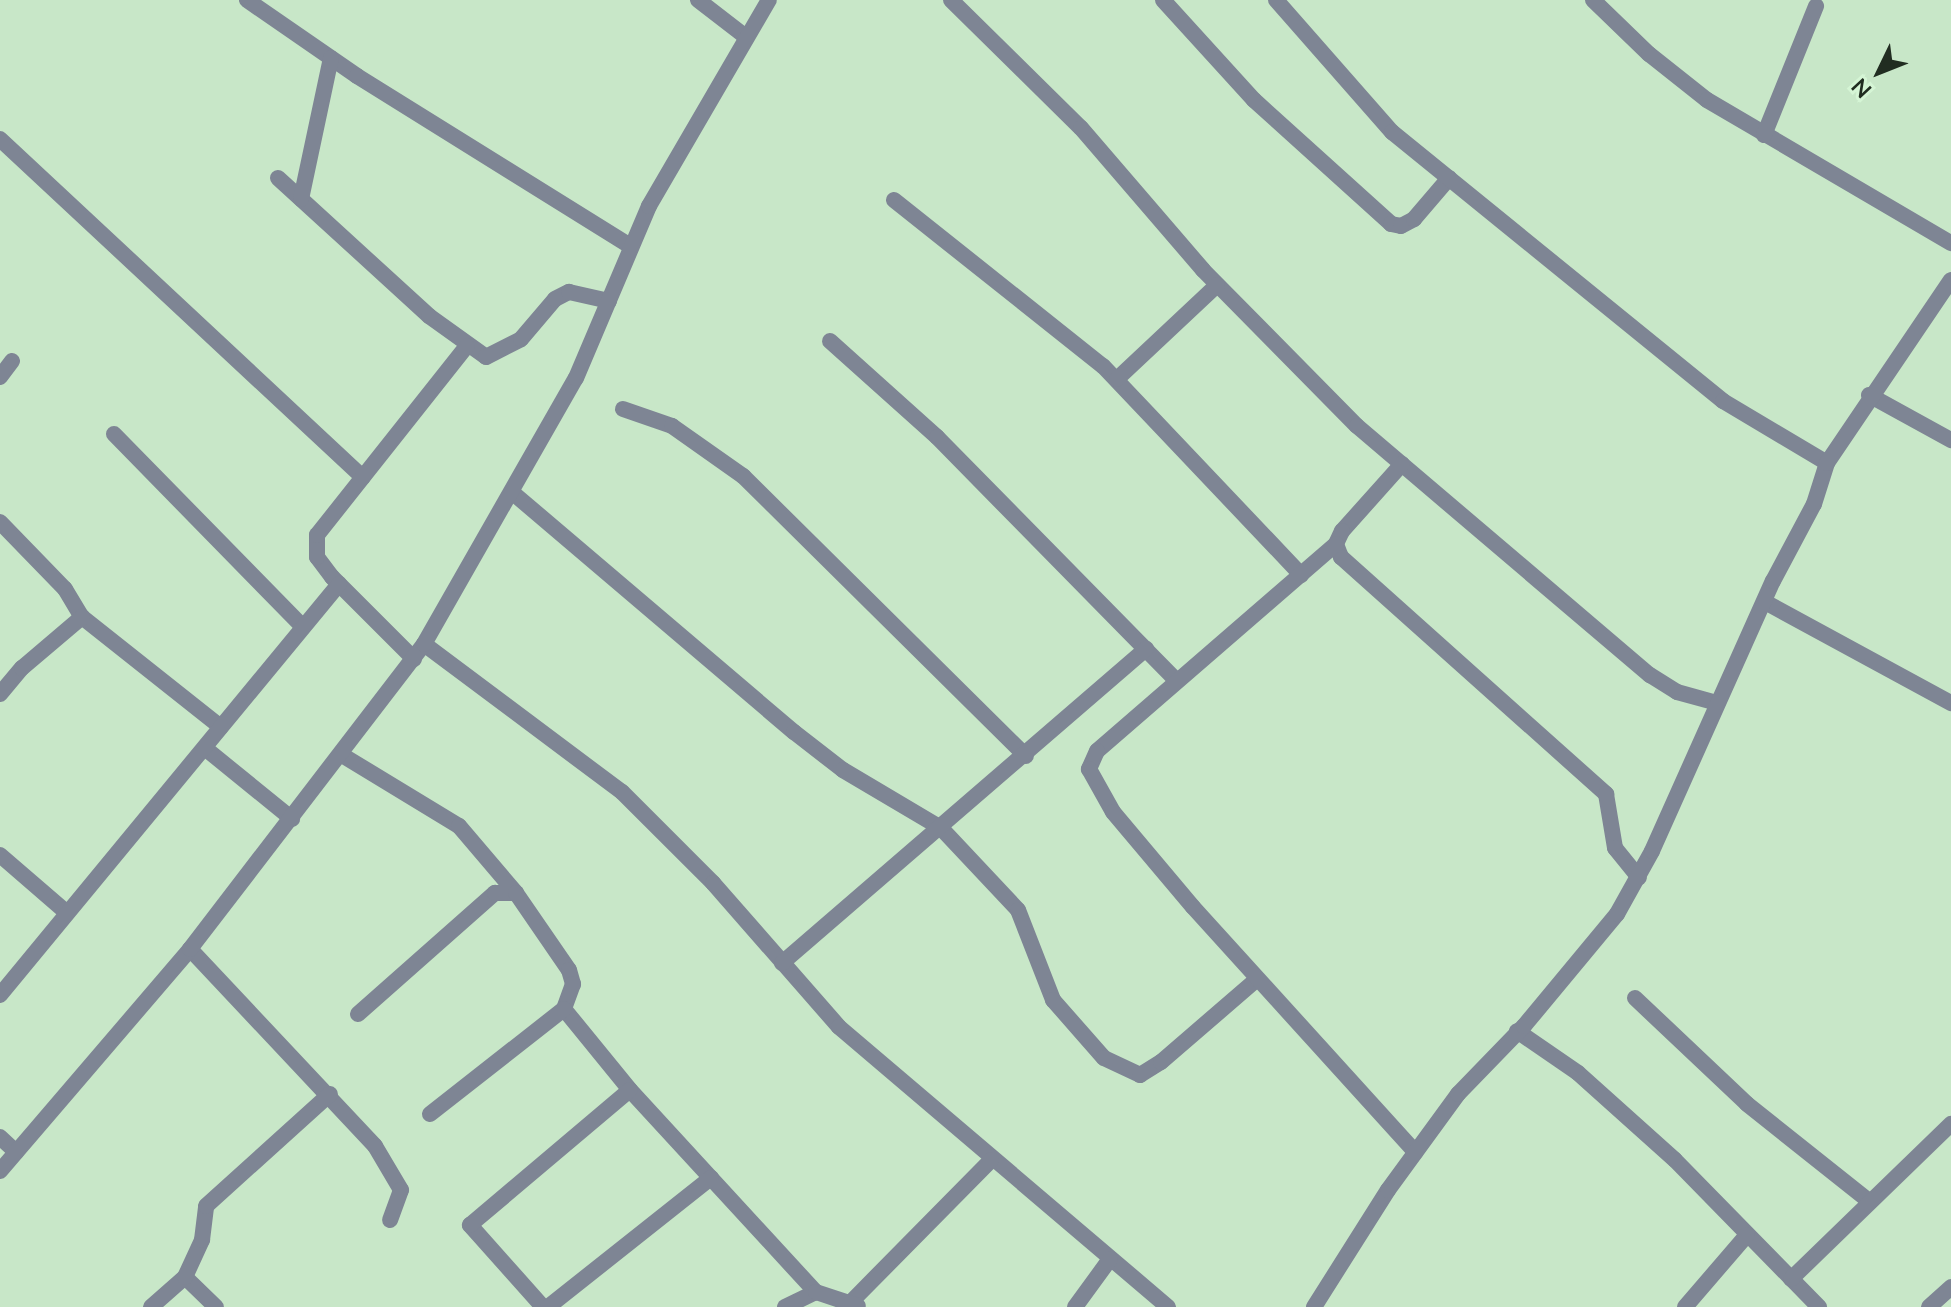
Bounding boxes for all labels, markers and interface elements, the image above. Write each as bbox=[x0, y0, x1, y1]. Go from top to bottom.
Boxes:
north arrow bbox=[1839, 32, 1919, 112]
text: N bbox=[1845, 73, 1877, 104]

